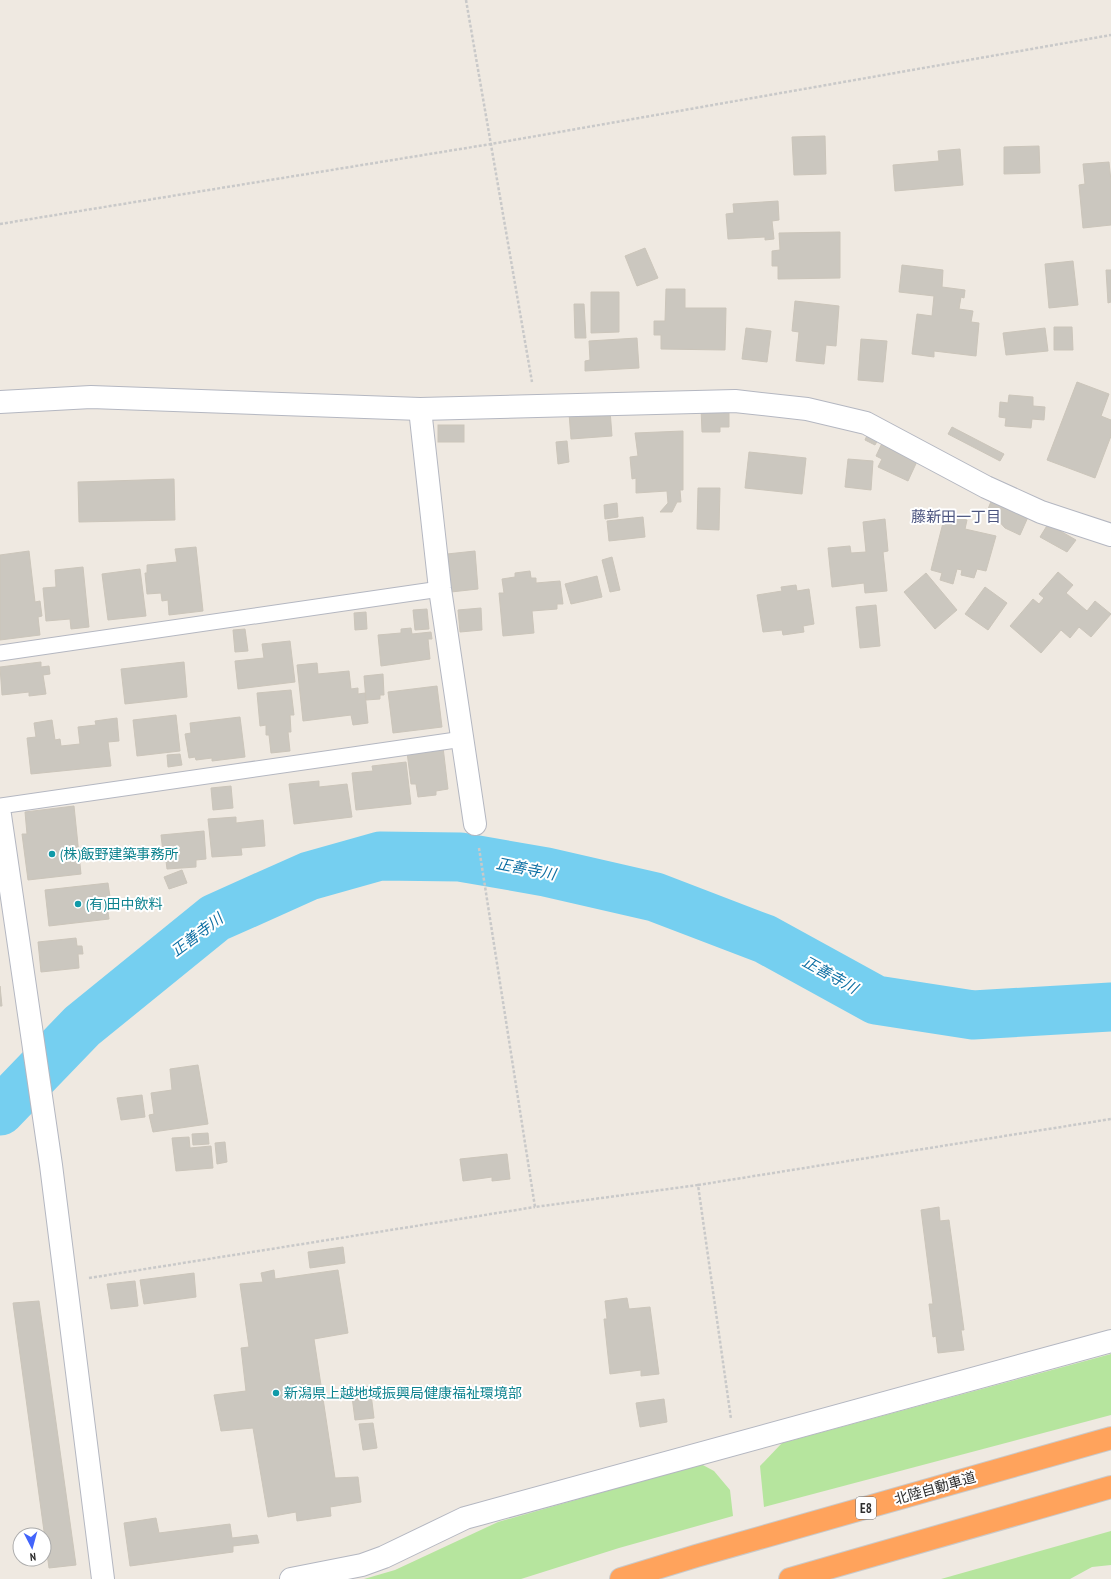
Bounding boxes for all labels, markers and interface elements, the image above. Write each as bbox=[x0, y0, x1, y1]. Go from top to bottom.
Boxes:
district label: 藤新田一丁目 bbox=[911, 507, 1001, 526]
place label: (株)飯野建築事務所 bbox=[60, 845, 179, 863]
marker: (株)飯野建築事務所 bbox=[47, 849, 57, 859]
water label: 正善寺川 bbox=[495, 853, 559, 884]
place label: (有)田中飲料 bbox=[86, 895, 163, 913]
marker: (有)田中飲料 bbox=[73, 899, 83, 909]
water label: 正善寺川 bbox=[167, 908, 228, 960]
water label: 正善寺川 bbox=[799, 952, 863, 998]
place label: 新潟県上越地域振興局健康福祉環境部 bbox=[284, 1384, 522, 1402]
marker: 新潟県上越地域振興局健康福祉環境部 bbox=[271, 1388, 281, 1398]
street label: 北陸自動車道 bbox=[892, 1468, 978, 1508]
road number: E8 bbox=[856, 1497, 876, 1519]
north arrow bbox=[12, 1527, 52, 1567]
text: N bbox=[29, 1550, 37, 1564]

